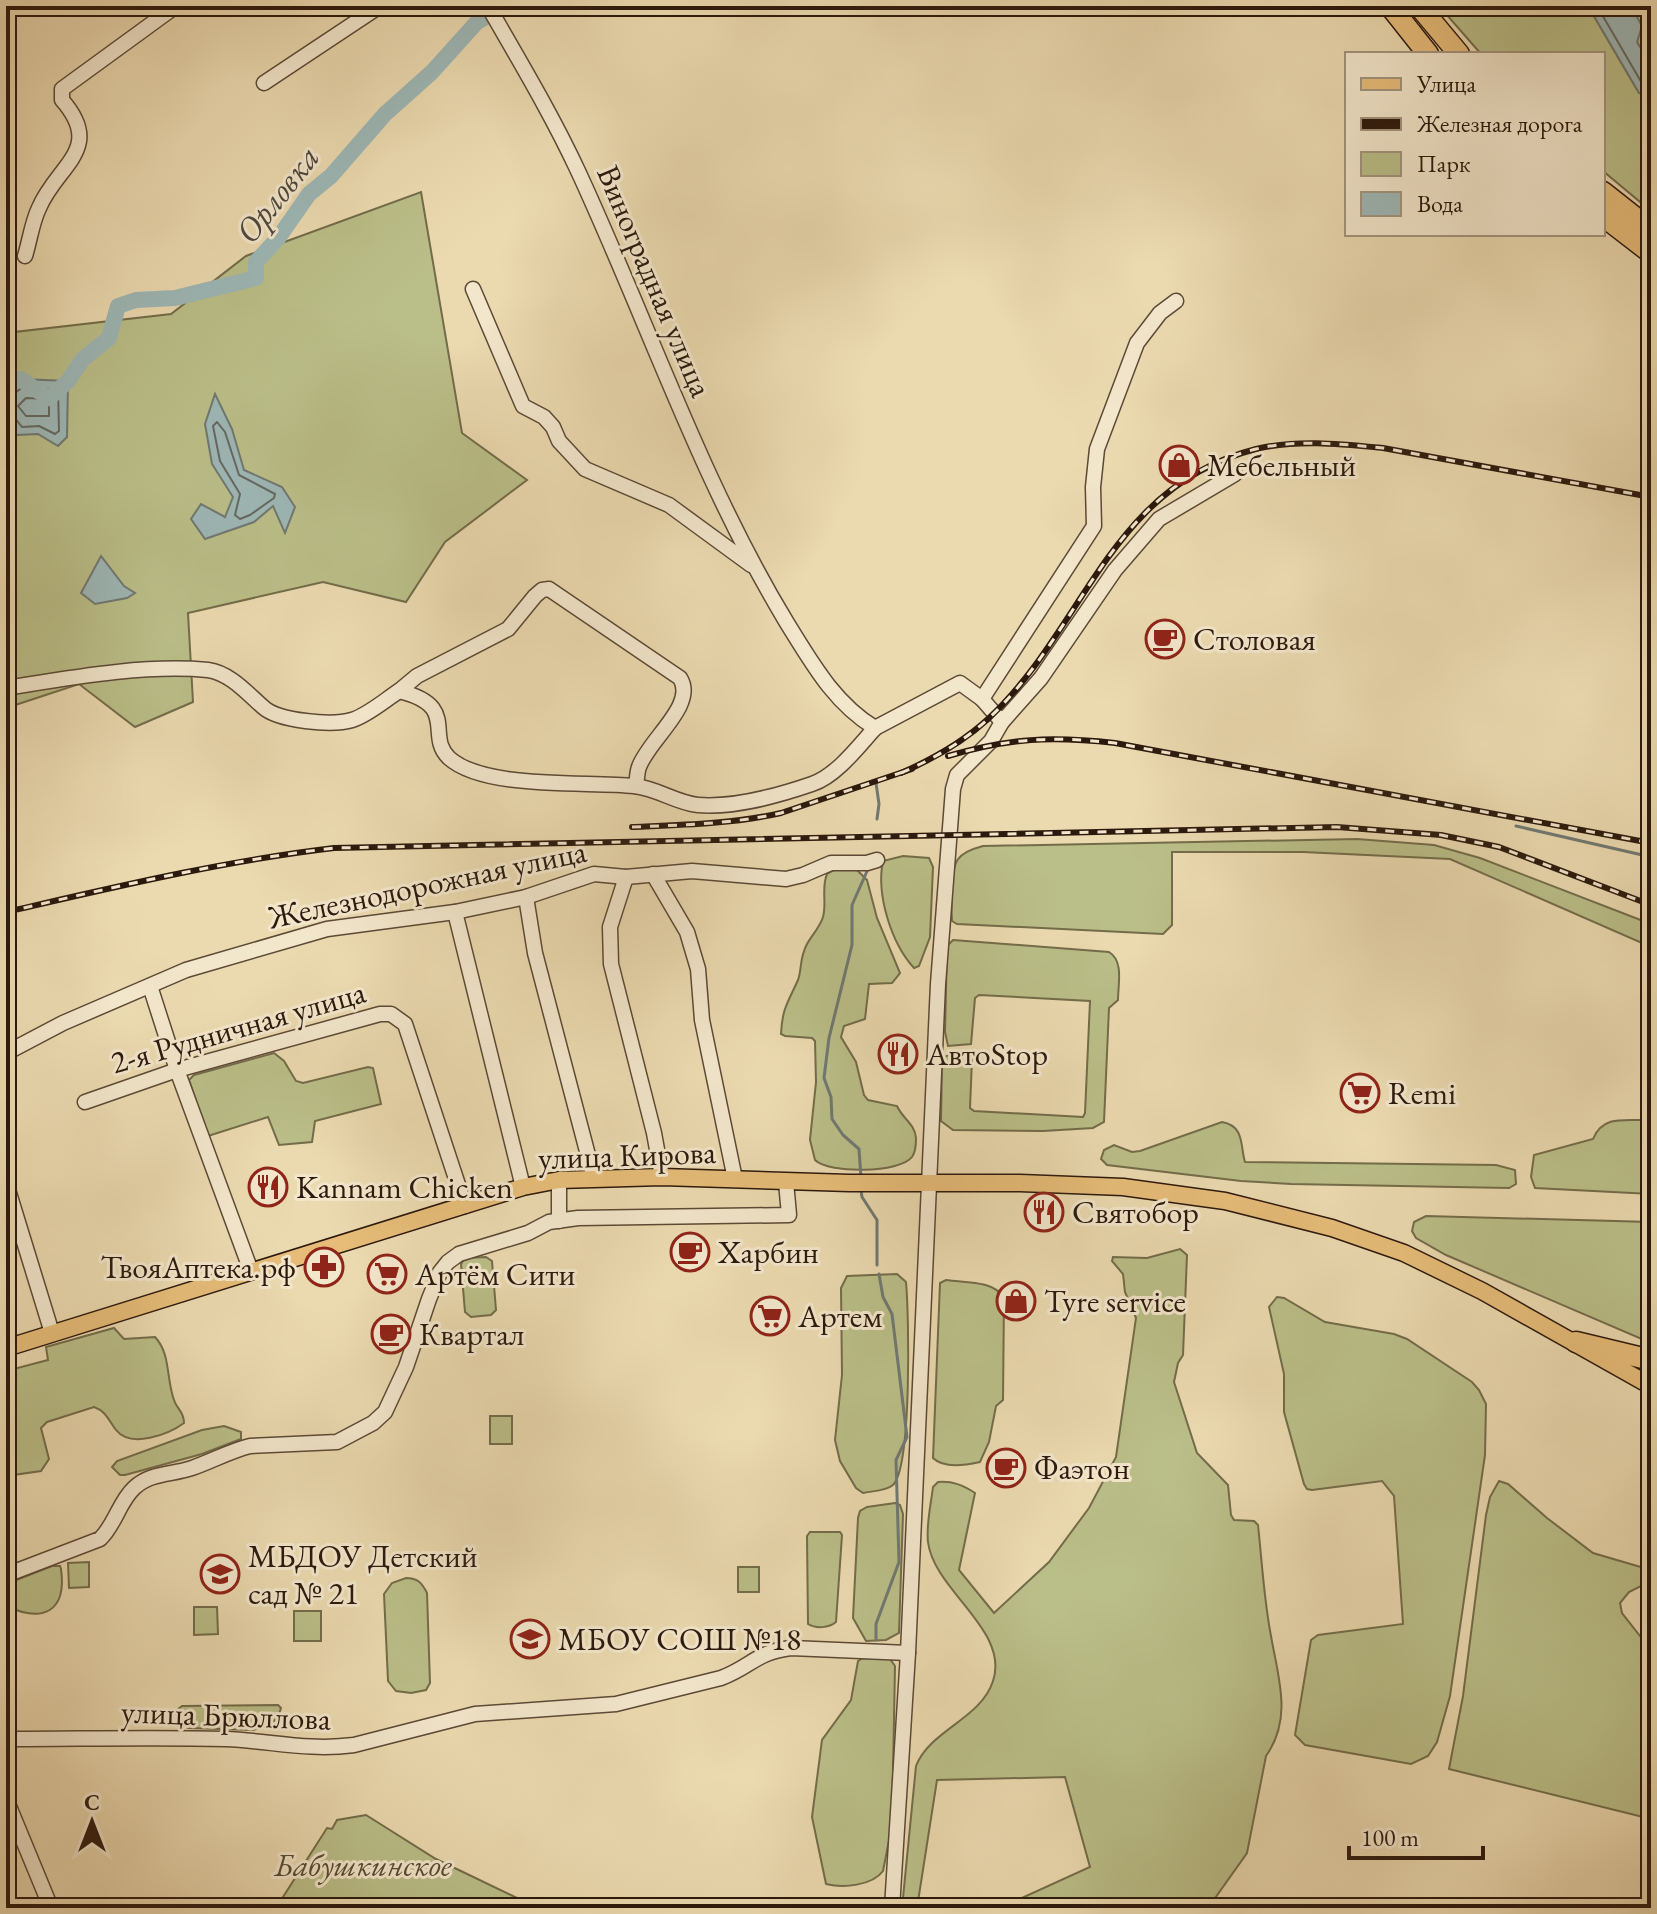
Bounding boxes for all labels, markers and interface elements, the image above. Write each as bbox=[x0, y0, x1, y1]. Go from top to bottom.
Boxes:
legend bbox=[1345, 52, 1605, 236]
text: Улица bbox=[1416, 68, 1476, 99]
text: Железная дорога bbox=[1416, 108, 1583, 139]
water label: Орловка bbox=[225, 136, 329, 252]
text: Парк bbox=[1417, 148, 1471, 179]
street label: Виноградная улица bbox=[587, 159, 723, 403]
text: Вода bbox=[1417, 188, 1463, 219]
shop icon: Мебельный bbox=[1158, 444, 1200, 486]
place label: Мебельный bbox=[1207, 444, 1356, 486]
cafe icon: Столовая bbox=[1144, 618, 1186, 660]
place label: Столовая bbox=[1193, 618, 1316, 660]
street label: Железнодорожная улица bbox=[263, 830, 590, 938]
street label: 2-я Рудничная улица bbox=[106, 970, 370, 1083]
restaurant icon: АвтоStop bbox=[877, 1033, 919, 1075]
place label: АвтоStop bbox=[925, 1033, 1048, 1075]
supermarket icon: Remi bbox=[1339, 1072, 1381, 1114]
place label: Remi bbox=[1388, 1072, 1456, 1114]
street label: улица Кирова bbox=[537, 1131, 717, 1179]
restaurant icon: Kannam Chicken bbox=[247, 1166, 289, 1208]
place label: Kannam Chicken bbox=[296, 1166, 513, 1208]
restaurant icon: Святобор bbox=[1023, 1191, 1065, 1233]
place label: Святобор bbox=[1072, 1191, 1199, 1233]
cafe icon: Харбин bbox=[669, 1231, 711, 1273]
place label: Харбин bbox=[717, 1231, 819, 1273]
place label: ТвояАптека.рф bbox=[100, 1246, 296, 1288]
pharmacy icon: ТвояАптека.рф bbox=[303, 1246, 345, 1288]
supermarket icon: Артём Сити bbox=[366, 1253, 408, 1295]
place label: Артём Сити bbox=[414, 1253, 575, 1295]
shop icon: Tyre service bbox=[995, 1280, 1037, 1322]
place label: Tyre service bbox=[1044, 1280, 1186, 1322]
supermarket icon: Артем bbox=[749, 1295, 791, 1337]
place label: Артем bbox=[797, 1295, 882, 1337]
cafe icon: Квартал bbox=[370, 1313, 412, 1355]
place label: Квартал bbox=[419, 1313, 524, 1355]
cafe icon: Фаэтон bbox=[985, 1447, 1027, 1489]
place label: Фаэтон bbox=[1034, 1447, 1130, 1489]
place label: МБДОУ Детский сад № 21 bbox=[248, 1535, 478, 1614]
school or university icon: МБДОУ Детский сад № 21 bbox=[199, 1553, 241, 1595]
school or university icon: МБОУ СОШ №18 bbox=[509, 1618, 551, 1660]
place label: МБОУ СОШ №18 bbox=[558, 1618, 801, 1660]
street label: улица Брюллова bbox=[120, 1690, 332, 1740]
north arrow bbox=[52, 1782, 132, 1862]
text: С bbox=[84, 1788, 100, 1817]
scale bar bbox=[1349, 1810, 1483, 1860]
text: 100 m bbox=[1361, 1822, 1419, 1853]
park label: Бабушкинское bbox=[273, 1844, 453, 1886]

